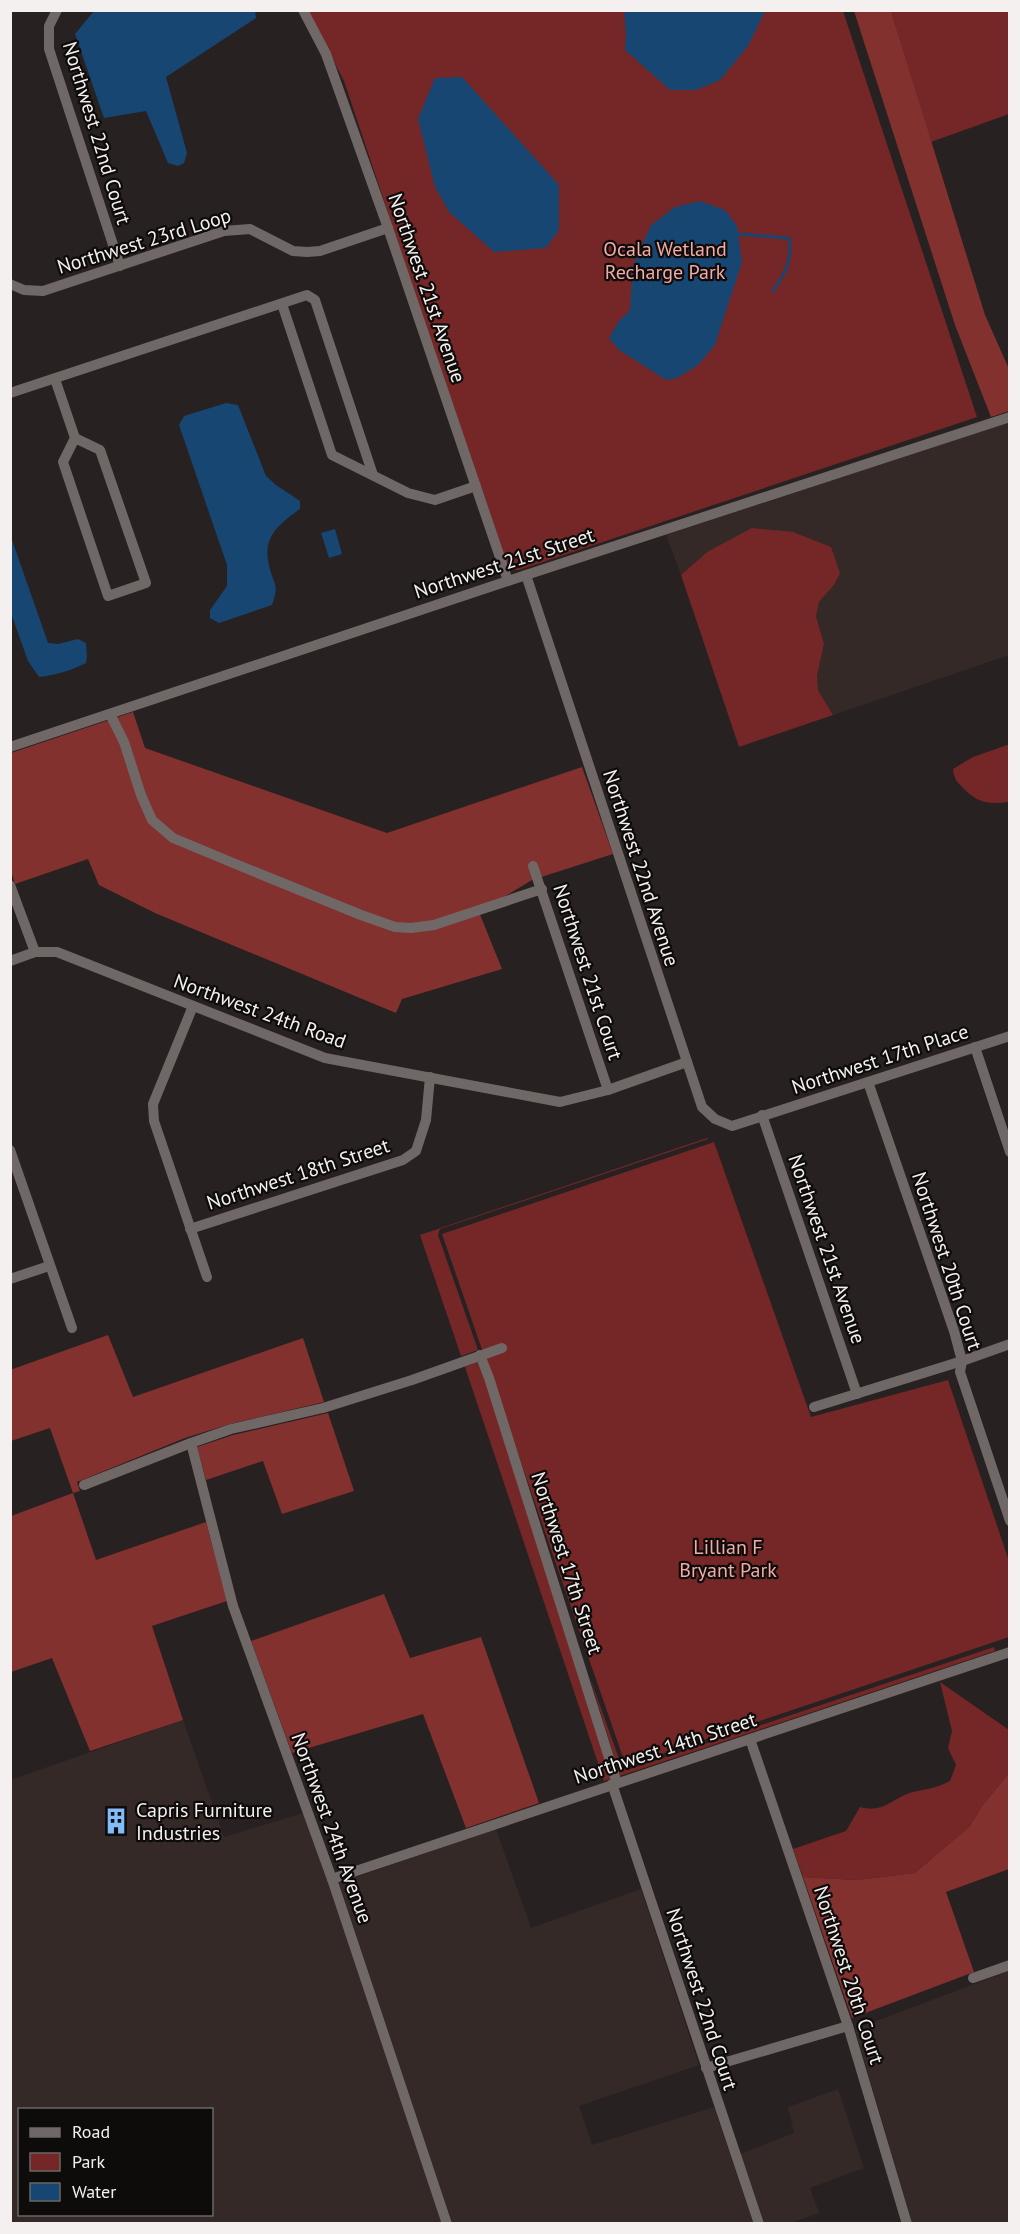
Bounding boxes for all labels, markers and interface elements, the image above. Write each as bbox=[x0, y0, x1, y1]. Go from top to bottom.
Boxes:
street label: Northwest 22nd Court bbox=[57, 38, 137, 228]
street label: Northwest 21st Avenue bbox=[382, 190, 472, 386]
street label: Northwest 23rd Loop bbox=[54, 202, 234, 280]
park label: Ocala Wetland Recharge Park bbox=[603, 236, 727, 285]
street label: Northwest 21st Street bbox=[411, 522, 598, 604]
street label: Northwest 22nd Avenue bbox=[597, 766, 685, 970]
street label: Northwest 21st Court bbox=[547, 881, 629, 1063]
street label: Northwest 24th Road bbox=[170, 968, 350, 1054]
street label: Northwest 17th Place bbox=[788, 1018, 972, 1100]
street label: Northwest 18th Street bbox=[203, 1132, 393, 1216]
street label: Northwest 21st Avenue bbox=[782, 1151, 872, 1347]
street label: Northwest 20th Court bbox=[906, 1169, 988, 1354]
street label: Northwest 17th Street bbox=[525, 1469, 609, 1658]
park label: Lillian F Bryant Park bbox=[679, 1534, 777, 1583]
street label: Northwest 14th Street bbox=[570, 1706, 760, 1790]
street label: Northwest 24th Avenue bbox=[285, 1729, 379, 1927]
place label: Capris Furniture Industries bbox=[136, 1797, 272, 1846]
building icon: Capris Furniture Industries bbox=[101, 1806, 131, 1836]
street label: Northwest 20th Court bbox=[808, 1883, 890, 2068]
street label: Northwest 22nd Court bbox=[660, 1905, 744, 2093]
legend bbox=[18, 2108, 213, 2216]
text: Road bbox=[72, 2120, 110, 2143]
text: Park bbox=[72, 2150, 105, 2173]
text: Water bbox=[72, 2180, 116, 2203]

